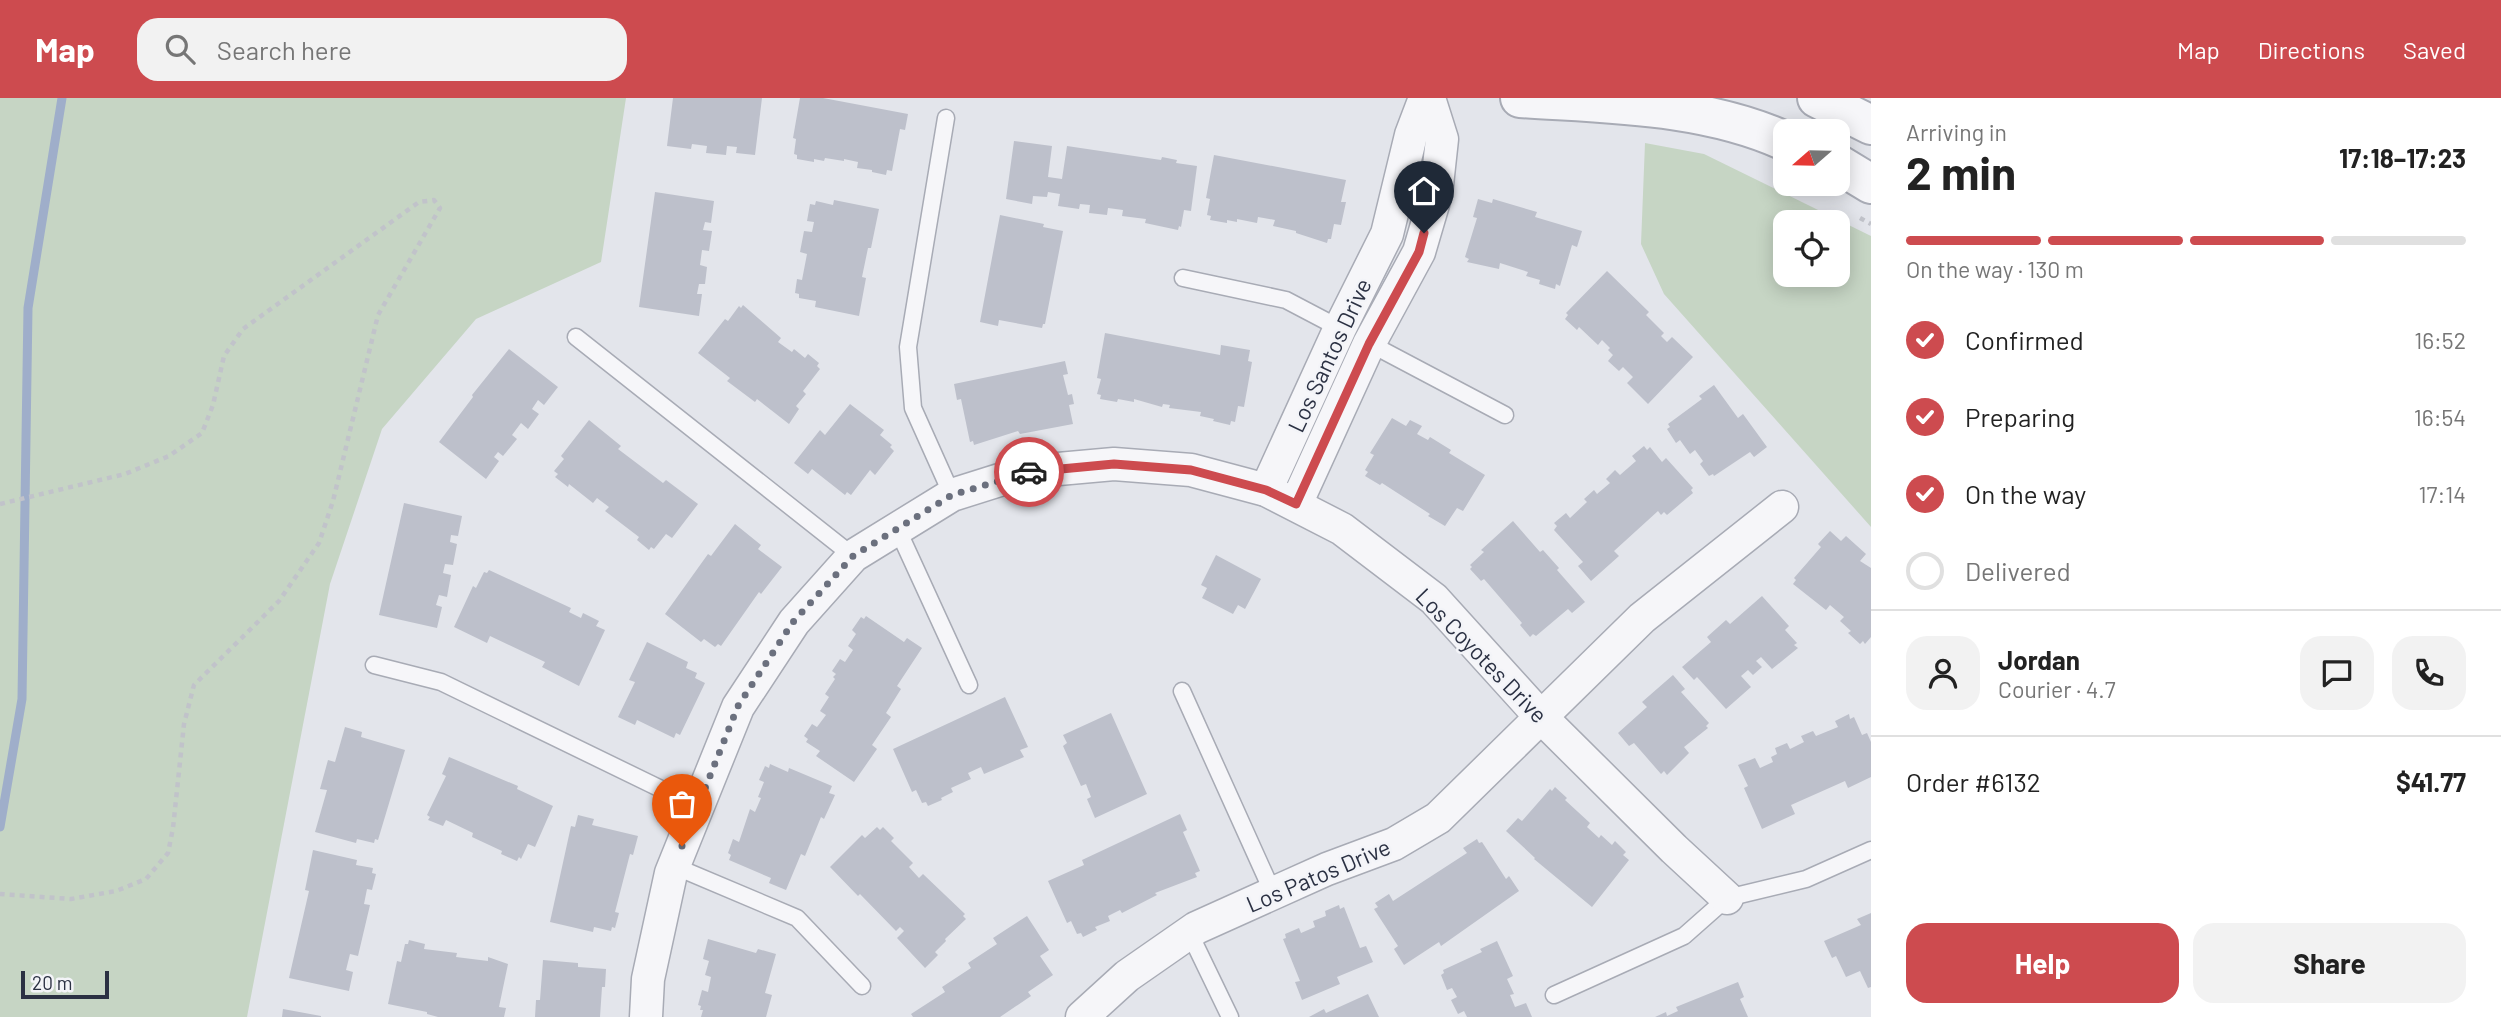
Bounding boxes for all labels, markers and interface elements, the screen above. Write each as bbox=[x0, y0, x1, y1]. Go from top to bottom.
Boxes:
search box bbox=[137, 18, 627, 81]
text: Map bbox=[35, 29, 95, 69]
icon: search bbox=[161, 30, 199, 68]
text: Search here bbox=[217, 34, 352, 65]
text: Map bbox=[2177, 35, 2220, 64]
text: Directions bbox=[2258, 35, 2365, 64]
text: Saved bbox=[2403, 35, 2466, 64]
text: Arriving in bbox=[1906, 118, 2007, 146]
north arrow bbox=[1773, 119, 1850, 196]
map controls bbox=[1773, 119, 1850, 287]
text: 17:18–17:23 bbox=[2339, 142, 2466, 173]
text: 2 min bbox=[1906, 144, 2016, 199]
pin bbox=[1394, 161, 1454, 233]
icon: home bbox=[1405, 172, 1443, 210]
button: locate bbox=[1773, 210, 1850, 287]
text: On the way · 130 m bbox=[1906, 255, 2084, 283]
street label: Los Santos Drive bbox=[1281, 274, 1377, 436]
icon: check bbox=[1906, 321, 1944, 359]
text: Confirmed bbox=[1965, 324, 2084, 355]
text: 16:52 bbox=[2414, 326, 2466, 354]
icon: check bbox=[1906, 398, 1944, 436]
text: Preparing bbox=[1965, 401, 2075, 432]
text: 16:54 bbox=[2414, 403, 2466, 431]
courier bbox=[994, 437, 1064, 507]
icon: car bbox=[1010, 453, 1048, 491]
icon: check bbox=[1906, 475, 1944, 513]
text: On the way bbox=[1965, 478, 2086, 509]
text: 17:14 bbox=[2419, 480, 2466, 508]
text: Delivered bbox=[1965, 555, 2071, 586]
street label: Los Coyotes Drive bbox=[1410, 582, 1554, 728]
button: person bbox=[1906, 636, 1980, 710]
button: chat bbox=[2300, 636, 2374, 710]
button: phone bbox=[2392, 636, 2466, 710]
text: Jordan bbox=[1998, 644, 2080, 675]
text: Courier · 4.7 bbox=[1998, 675, 2116, 703]
text: Order #6132 bbox=[1906, 766, 2041, 797]
text: $41.77 bbox=[2396, 766, 2466, 797]
pin bbox=[652, 774, 712, 846]
icon: bag bbox=[663, 785, 701, 823]
street label: Los Patos Drive bbox=[1242, 832, 1394, 918]
button: Help bbox=[1906, 923, 2179, 1003]
button: Share bbox=[2193, 923, 2466, 1003]
scale bar bbox=[21, 968, 108, 1000]
text: 20 m bbox=[32, 971, 72, 994]

